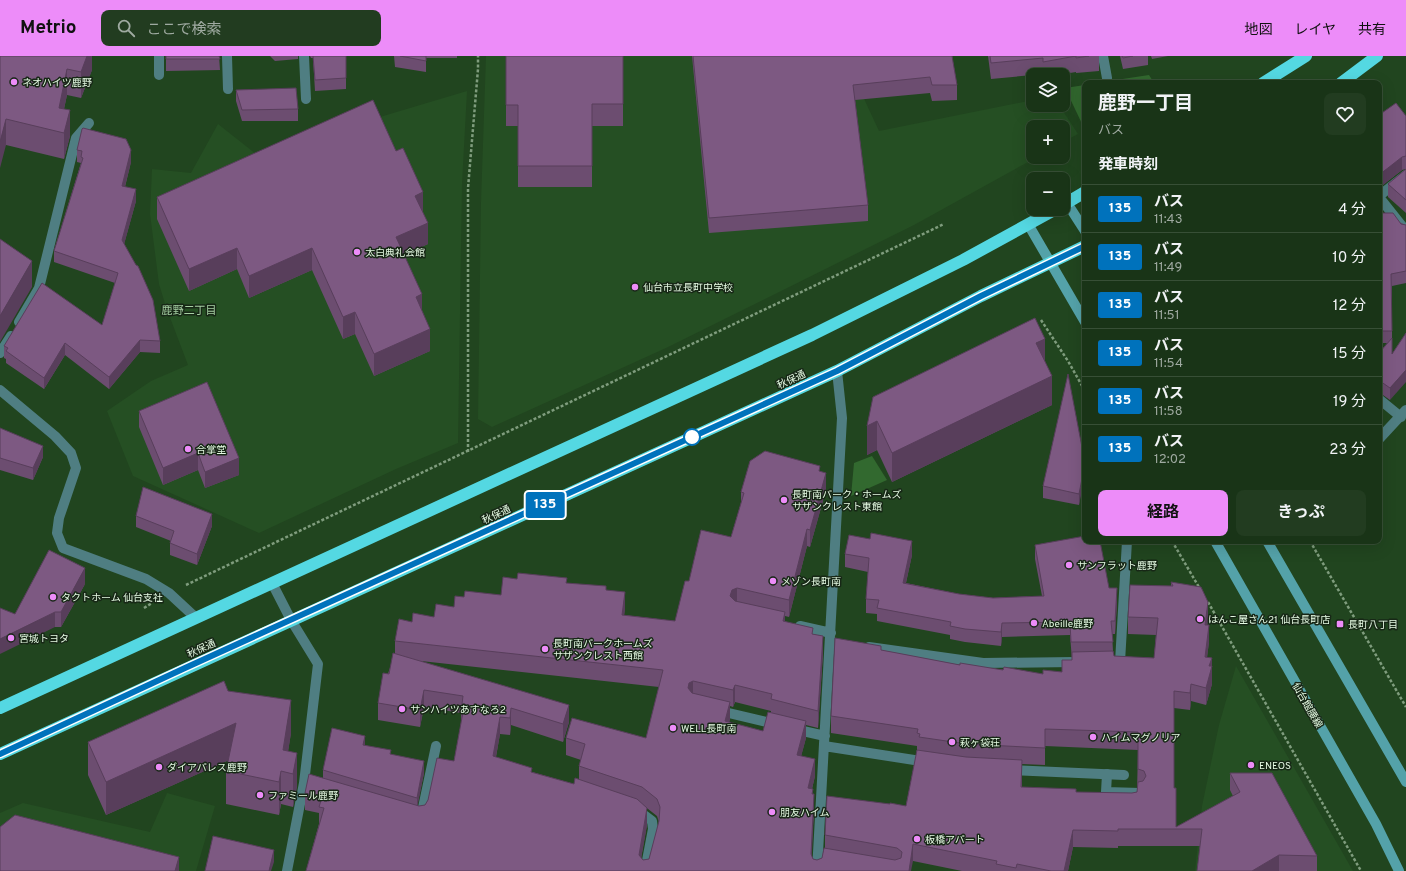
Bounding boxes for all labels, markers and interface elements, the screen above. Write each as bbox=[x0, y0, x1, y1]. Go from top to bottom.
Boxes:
search box bbox=[101, 10, 381, 46]
text: Metrio bbox=[20, 16, 77, 40]
icon: search bbox=[115, 17, 137, 39]
text: ここで検索 bbox=[147, 21, 222, 40]
text: 地図 bbox=[1244, 22, 1272, 39]
text: レイヤ bbox=[1294, 22, 1336, 39]
text: 共有 bbox=[1358, 22, 1386, 39]
map controls bbox=[1026, 68, 1070, 216]
button: layers bbox=[1026, 68, 1070, 112]
marker: ネオハイツ鹿野 bbox=[9, 77, 19, 87]
place label: ネオハイツ鹿野 bbox=[22, 77, 92, 90]
text: 鹿野一丁目 bbox=[1098, 92, 1193, 116]
button: heart bbox=[1324, 93, 1366, 135]
button: + bbox=[1026, 120, 1070, 164]
text: バス bbox=[1098, 123, 1124, 139]
text: 発車時刻 bbox=[1098, 156, 1158, 175]
button: − bbox=[1026, 172, 1070, 216]
text: バス bbox=[1154, 193, 1184, 212]
text: 135 bbox=[1109, 200, 1131, 217]
text: 4 分 bbox=[1338, 201, 1366, 220]
text: 11:43 bbox=[1154, 212, 1183, 228]
text: バス bbox=[1154, 241, 1184, 260]
marker: 太白典礼会館 bbox=[352, 247, 362, 257]
place label: 太白典礼会館 bbox=[365, 247, 425, 260]
text: 135 bbox=[1109, 248, 1131, 265]
text: 10 分 bbox=[1332, 249, 1366, 268]
text: 11:49 bbox=[1154, 260, 1182, 276]
marker: 仙台市立長町中学校 bbox=[630, 282, 640, 292]
place label: 仙台市立長町中学校 bbox=[643, 282, 733, 295]
text: バス bbox=[1154, 289, 1184, 308]
text: 135 bbox=[1109, 296, 1131, 313]
text: 12 分 bbox=[1333, 297, 1366, 316]
district label: 鹿野二丁目 bbox=[162, 304, 217, 318]
text: 11:51 bbox=[1154, 308, 1180, 324]
text: バス bbox=[1154, 337, 1184, 356]
text: 135 bbox=[1109, 344, 1131, 361]
text: 15 分 bbox=[1333, 345, 1366, 364]
text: 11:54 bbox=[1154, 356, 1183, 372]
street label: 秋保通 bbox=[775, 368, 808, 393]
text: バス bbox=[1154, 385, 1184, 404]
text: 135 bbox=[1109, 392, 1131, 409]
text: 19 分 bbox=[1333, 393, 1366, 412]
text: 11:58 bbox=[1154, 404, 1183, 420]
unlabelled marker bbox=[683, 428, 701, 446]
text: バス bbox=[1154, 433, 1184, 452]
text: 135 bbox=[1109, 440, 1131, 457]
text: 23 分 bbox=[1329, 441, 1366, 460]
marker: 合掌堂 bbox=[183, 444, 193, 454]
place label: 合掌堂 bbox=[196, 444, 226, 457]
text: 12:02 bbox=[1154, 452, 1186, 468]
place label: 長町南パーク・ホームズ サザンクレスト東館 bbox=[792, 489, 902, 514]
button: 経路 bbox=[1098, 490, 1228, 536]
button: きっぷ bbox=[1236, 490, 1366, 536]
line badge: 135 bbox=[522, 492, 568, 518]
marker: 長町南パーク・ホームズ サザンクレスト東館 bbox=[779, 495, 789, 505]
text: 135 bbox=[534, 496, 556, 513]
street label: 秋保通 bbox=[480, 503, 513, 528]
marker: サンフラット鹿野 bbox=[1064, 560, 1074, 570]
place label: サンフラット鹿野 bbox=[1077, 560, 1157, 573]
marker: メゾン長町南 bbox=[768, 576, 778, 586]
place label: メゾン長町南 bbox=[781, 576, 841, 589]
marker: タクトホーム 仙台支社 bbox=[48, 592, 58, 602]
place label: タクトホーム 仙台支社 bbox=[61, 592, 163, 605]
marker: はんこ屋さん21 仙台長町店 bbox=[1195, 614, 1205, 624]
place label: はんこ屋さん21 仙台長町店 bbox=[1208, 614, 1330, 627]
marker: Abeille鹿野 bbox=[1029, 618, 1039, 628]
place label: Abeille鹿野 bbox=[1042, 618, 1093, 631]
marker: 長町八丁目 bbox=[1335, 619, 1345, 629]
place label: 長町八丁目 bbox=[1348, 619, 1398, 632]
marker: 宮城トヨタ bbox=[6, 633, 16, 643]
place label: 宮城トヨタ bbox=[19, 633, 69, 646]
street label: 秋保通 bbox=[185, 637, 218, 661]
place label: 長町南パークホームズ サザンクレスト西館 bbox=[553, 638, 653, 663]
marker: 長町南パークホームズ サザンクレスト西館 bbox=[540, 644, 550, 654]
street label: 仙台館腰線 bbox=[1289, 681, 1325, 731]
marker: サンハイツあすなろ2 bbox=[397, 704, 407, 714]
place label: サンハイツあすなろ2 bbox=[410, 704, 506, 717]
marker: WELL長町南 bbox=[668, 723, 678, 733]
place label: WELL長町南 bbox=[681, 723, 736, 736]
marker: ハイムマグノリア bbox=[1088, 732, 1098, 742]
place label: ハイムマグノリア bbox=[1101, 732, 1180, 745]
marker: 萩ヶ袋荘 bbox=[947, 737, 957, 747]
place label: 萩ヶ袋荘 bbox=[960, 737, 1000, 750]
marker: ENEOS bbox=[1246, 760, 1256, 770]
place label: ENEOS bbox=[1259, 760, 1291, 773]
marker: ダイアパレス鹿野 bbox=[154, 762, 164, 772]
place label: ダイアパレス鹿野 bbox=[167, 762, 247, 775]
marker: ファミール鹿野 bbox=[255, 790, 265, 800]
place label: ファミール鹿野 bbox=[268, 790, 338, 803]
marker: 朋友ハイム bbox=[767, 807, 777, 817]
place label: 朋友ハイム bbox=[780, 807, 830, 820]
marker: 板橋アパート bbox=[912, 834, 922, 844]
place label: 板橋アパート bbox=[925, 834, 985, 847]

